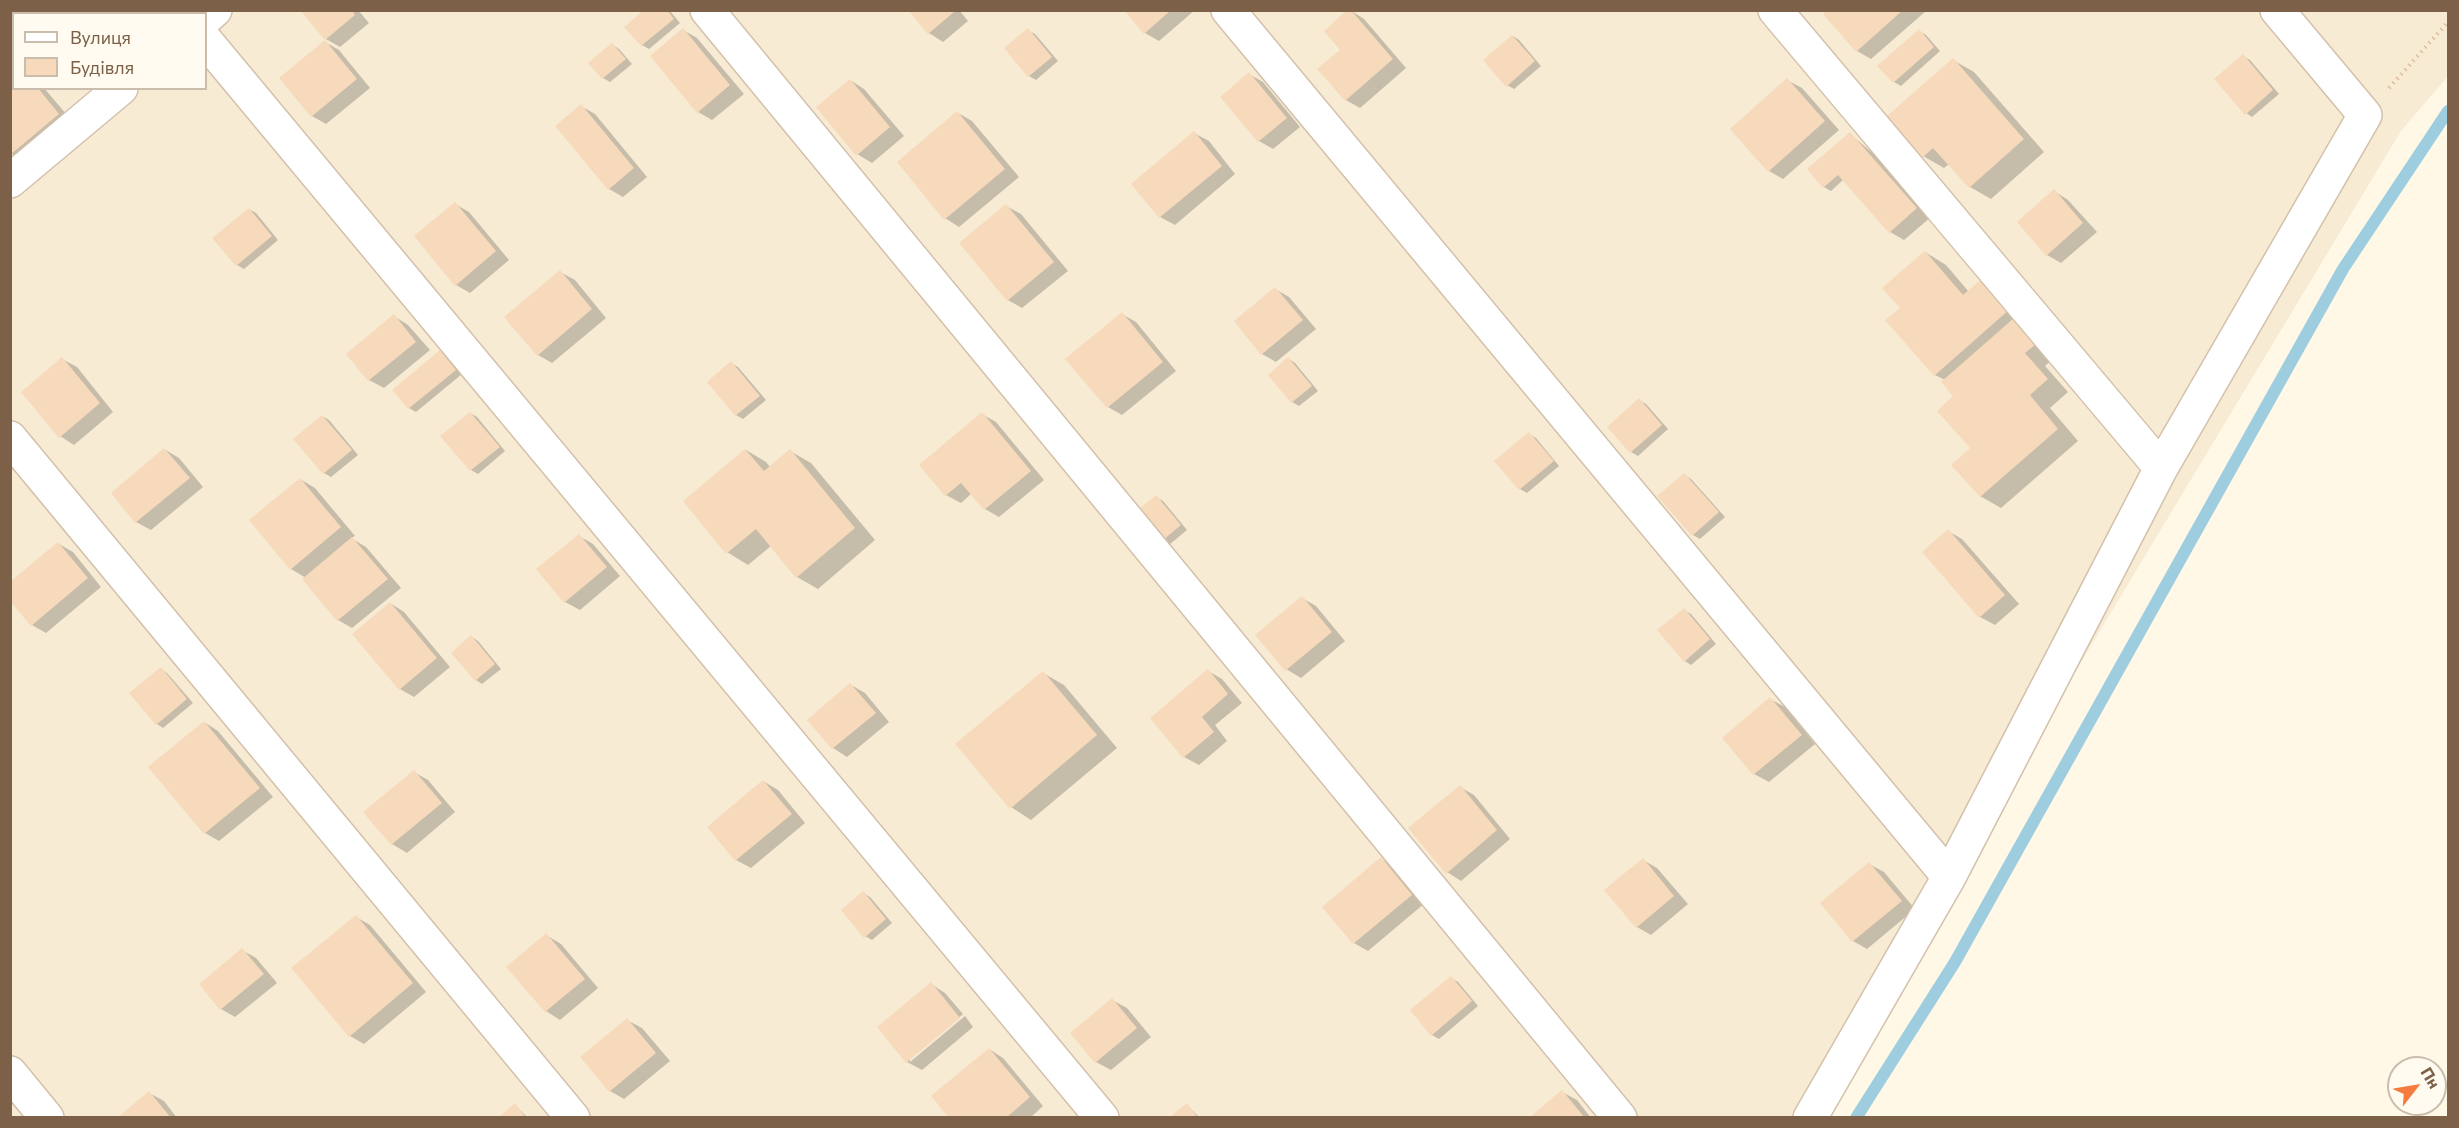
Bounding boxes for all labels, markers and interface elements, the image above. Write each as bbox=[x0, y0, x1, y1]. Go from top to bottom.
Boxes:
legend bbox=[12, 12, 207, 90]
text: Вулиця bbox=[70, 26, 131, 48]
text: Будівля bbox=[70, 56, 134, 78]
north arrow bbox=[2387, 1056, 2447, 1116]
text: Пн bbox=[2418, 1064, 2445, 1091]

